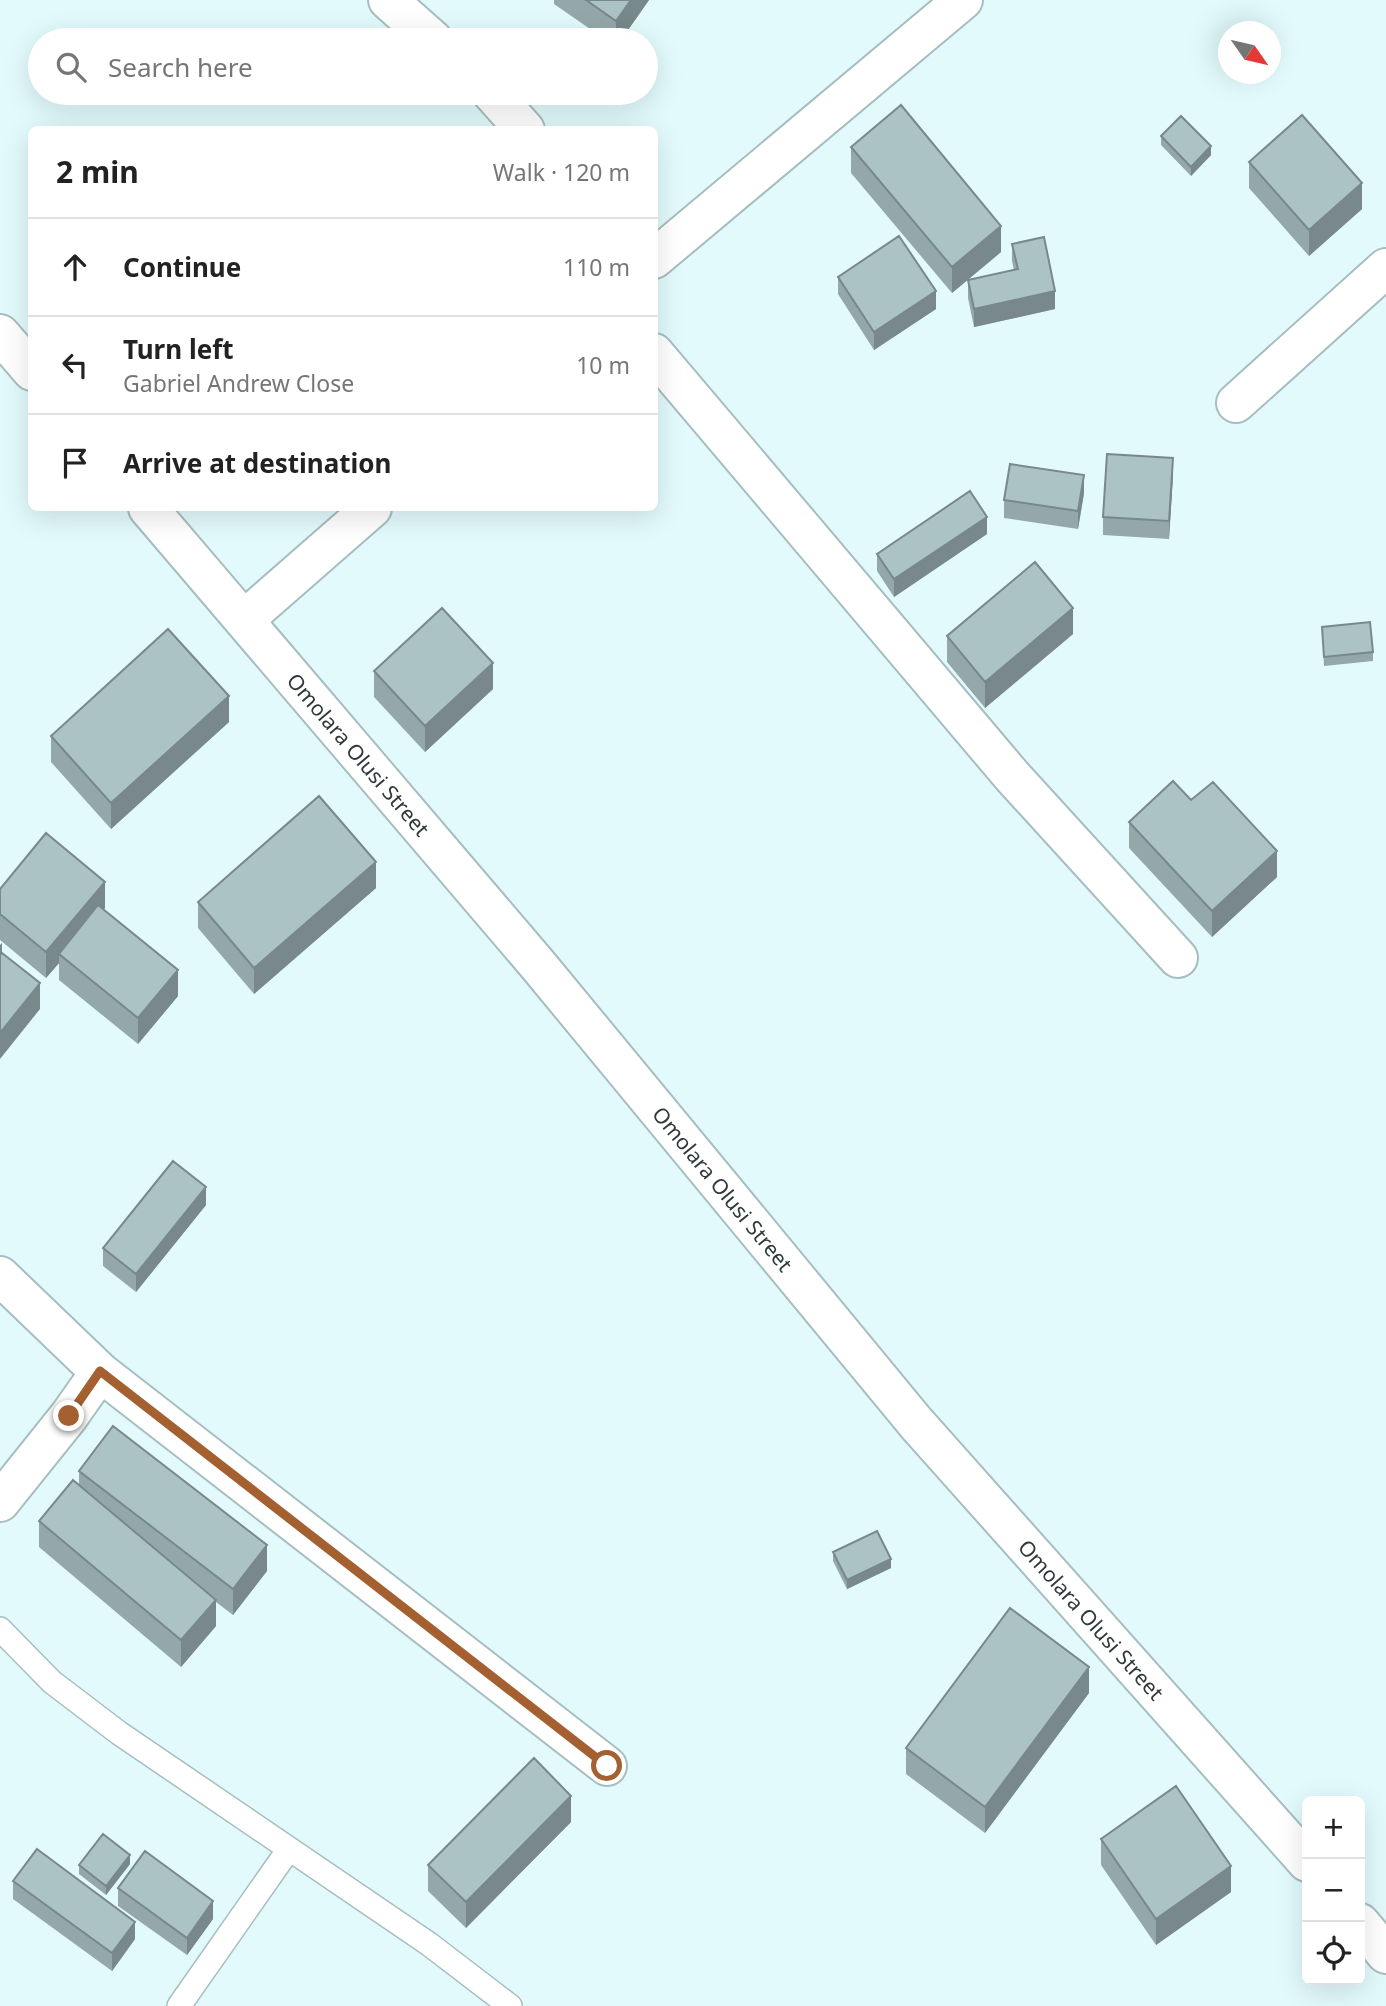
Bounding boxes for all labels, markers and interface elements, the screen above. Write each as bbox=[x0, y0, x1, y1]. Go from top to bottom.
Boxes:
north arrow bbox=[1218, 21, 1281, 84]
search box bbox=[28, 28, 658, 105]
icon: search bbox=[52, 48, 90, 86]
text: Search here bbox=[108, 49, 253, 85]
text: 2 min bbox=[56, 151, 139, 192]
text: Walk · 120 m bbox=[493, 156, 630, 188]
icon: ahead bbox=[56, 248, 94, 286]
text: Continue bbox=[123, 249, 241, 285]
text: 110 m bbox=[563, 251, 630, 283]
text: Turn left bbox=[123, 331, 234, 367]
icon: left bbox=[56, 346, 94, 384]
text: 10 m bbox=[576, 349, 630, 381]
text: Gabriel Andrew Close bbox=[123, 367, 354, 399]
icon: arrive bbox=[56, 444, 94, 482]
text: Arrive at destination bbox=[123, 445, 392, 481]
street label: Omolara Olusi Street bbox=[281, 667, 436, 842]
street label: Omolara Olusi Street bbox=[646, 1100, 799, 1277]
route end bbox=[53, 1400, 84, 1431]
street label: Omolara Olusi Street bbox=[1012, 1533, 1170, 1706]
route start bbox=[591, 1750, 622, 1781]
map controls bbox=[1302, 1796, 1365, 1985]
button: + bbox=[1302, 1796, 1365, 1859]
button: − bbox=[1302, 1859, 1365, 1922]
button: locate bbox=[1302, 1922, 1365, 1985]

